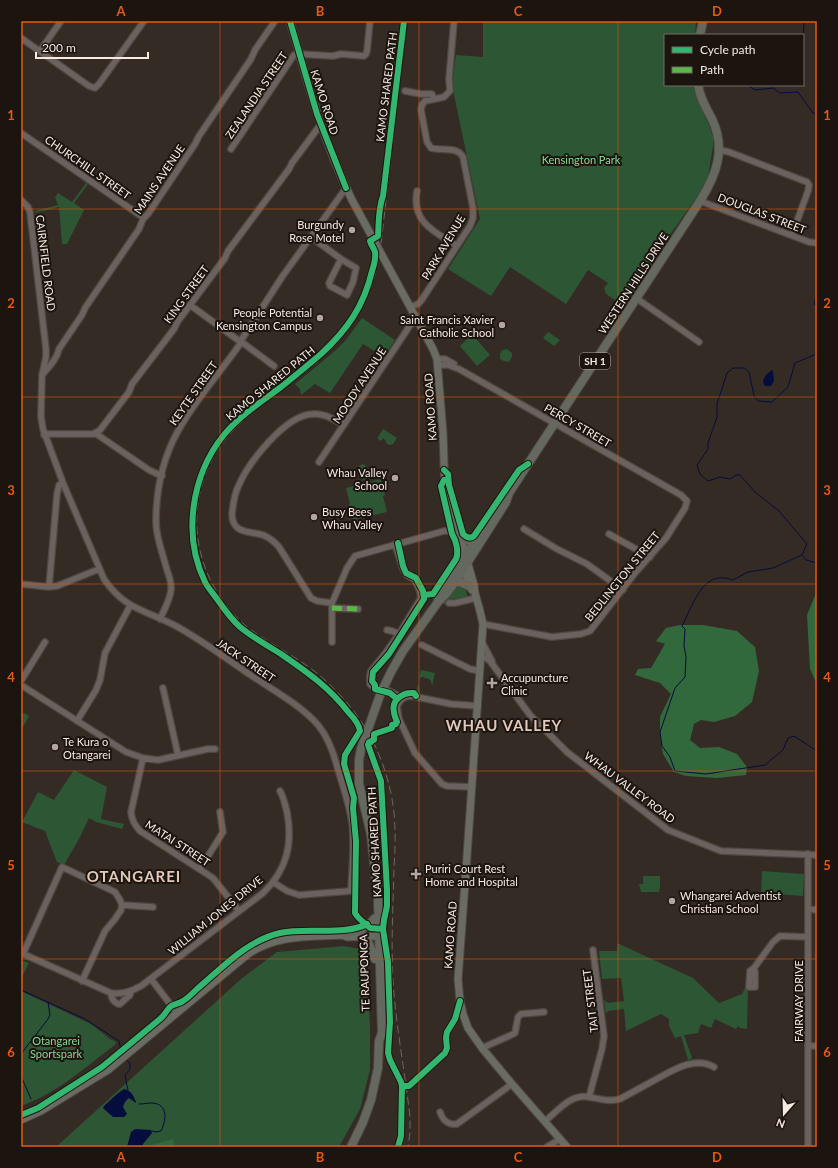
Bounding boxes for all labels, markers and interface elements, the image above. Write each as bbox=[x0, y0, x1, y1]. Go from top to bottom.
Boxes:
text: A bbox=[115, 3, 126, 19]
text: B bbox=[316, 3, 325, 19]
text: C bbox=[514, 3, 523, 19]
text: D bbox=[712, 3, 722, 19]
street label: KAMO SHARED PATH bbox=[373, 31, 399, 143]
scale bar bbox=[36, 34, 148, 60]
legend bbox=[664, 34, 804, 86]
text: 200 m bbox=[42, 40, 76, 55]
text: Cycle path bbox=[700, 42, 755, 57]
street label: ZEALANDIA STREET bbox=[222, 49, 290, 141]
text: Path bbox=[700, 62, 724, 77]
street label: KAMO ROAD bbox=[308, 68, 342, 136]
text: 1 bbox=[7, 107, 15, 123]
text: 1 bbox=[823, 107, 831, 123]
street label: CHURCHILL STREET bbox=[43, 132, 134, 202]
street label: MAINS AVENUE bbox=[131, 142, 187, 216]
park label: Kensington Park bbox=[542, 153, 621, 166]
street label: DOUGLAS STREET bbox=[716, 190, 809, 236]
street label: PARK AVENUE bbox=[418, 212, 468, 282]
street label: CAIRNFIELD ROAD bbox=[34, 214, 58, 312]
place label: Burgundy Rose Motel bbox=[289, 218, 344, 244]
marker: Burgundy Rose Motel bbox=[347, 225, 357, 235]
street label: WESTERN HILLS DRIVE bbox=[595, 230, 671, 336]
street label: KING STREET bbox=[161, 262, 212, 325]
text: 2 bbox=[7, 295, 15, 311]
text: 2 bbox=[823, 295, 831, 311]
place label: People Potential Kensington Campus bbox=[216, 306, 312, 332]
marker: People Potential Kensington Campus bbox=[315, 313, 325, 323]
place label: Saint Francis Xavier Catholic School bbox=[400, 313, 494, 339]
marker: Saint Francis Xavier Catholic School bbox=[497, 320, 507, 330]
street label: KAMO SHARED PATH bbox=[223, 343, 317, 423]
street label: MOODY AVENUE bbox=[330, 344, 388, 426]
road number: SH 1 bbox=[580, 353, 610, 369]
street label: KEYTE STREET bbox=[166, 358, 220, 427]
street label: KAMO ROAD bbox=[421, 373, 439, 441]
street label: PERCY STREET bbox=[542, 401, 614, 450]
place label: Whau Valley School bbox=[327, 466, 387, 492]
marker: Whau Valley School bbox=[390, 473, 400, 483]
text: 3 bbox=[7, 482, 15, 498]
text: 3 bbox=[823, 482, 831, 498]
place label: Busy Bees Whau Valley bbox=[322, 505, 382, 531]
marker: Busy Bees Whau Valley bbox=[309, 512, 319, 522]
street label: BEDLINGTON STREET bbox=[582, 528, 663, 623]
street label: JACK STREET bbox=[214, 636, 278, 685]
text: 4 bbox=[7, 669, 15, 685]
text: 4 bbox=[823, 669, 831, 685]
place label: Accupuncture Clinic bbox=[501, 671, 568, 697]
marker: Accupuncture Clinic bbox=[486, 677, 498, 689]
district label: WHAU VALLEY bbox=[446, 716, 562, 734]
place label: Te Kura o Otangarei bbox=[63, 735, 111, 761]
marker: Te Kura o Otangarei bbox=[50, 742, 60, 752]
street label: WHAU VALLEY ROAD bbox=[582, 749, 678, 825]
street label: KAMO SHARED PATH bbox=[365, 787, 383, 897]
street label: MATAI STREET bbox=[143, 817, 213, 869]
text: 5 bbox=[7, 857, 15, 873]
text: 5 bbox=[823, 857, 831, 873]
place label: Puriri Court Rest Home and Hospital bbox=[425, 862, 518, 888]
district label: OTANGAREI bbox=[87, 867, 181, 885]
marker: Puriri Court Rest Home and Hospital bbox=[410, 868, 422, 880]
street label: WILLIAM JONES DRIVE bbox=[165, 873, 265, 957]
place label: Whangarei Adventist Christian School bbox=[680, 889, 781, 915]
marker: Whangarei Adventist Christian School bbox=[667, 896, 677, 906]
street label: KAMO ROAD bbox=[441, 901, 459, 969]
street label: TE RAUPONGA bbox=[356, 934, 372, 1012]
street label: FAIRWAY DRIVE bbox=[792, 960, 805, 1042]
street label: TAIT STREET bbox=[580, 968, 600, 1033]
park label: Otangarei Sportspark bbox=[30, 1034, 83, 1060]
text: 6 bbox=[7, 1044, 15, 1060]
text: 6 bbox=[823, 1044, 831, 1060]
north arrow bbox=[764, 1094, 804, 1134]
text: N bbox=[774, 1116, 787, 1131]
text: A bbox=[115, 1149, 126, 1165]
text: B bbox=[316, 1149, 325, 1165]
text: C bbox=[514, 1149, 523, 1165]
text: D bbox=[712, 1149, 722, 1165]

